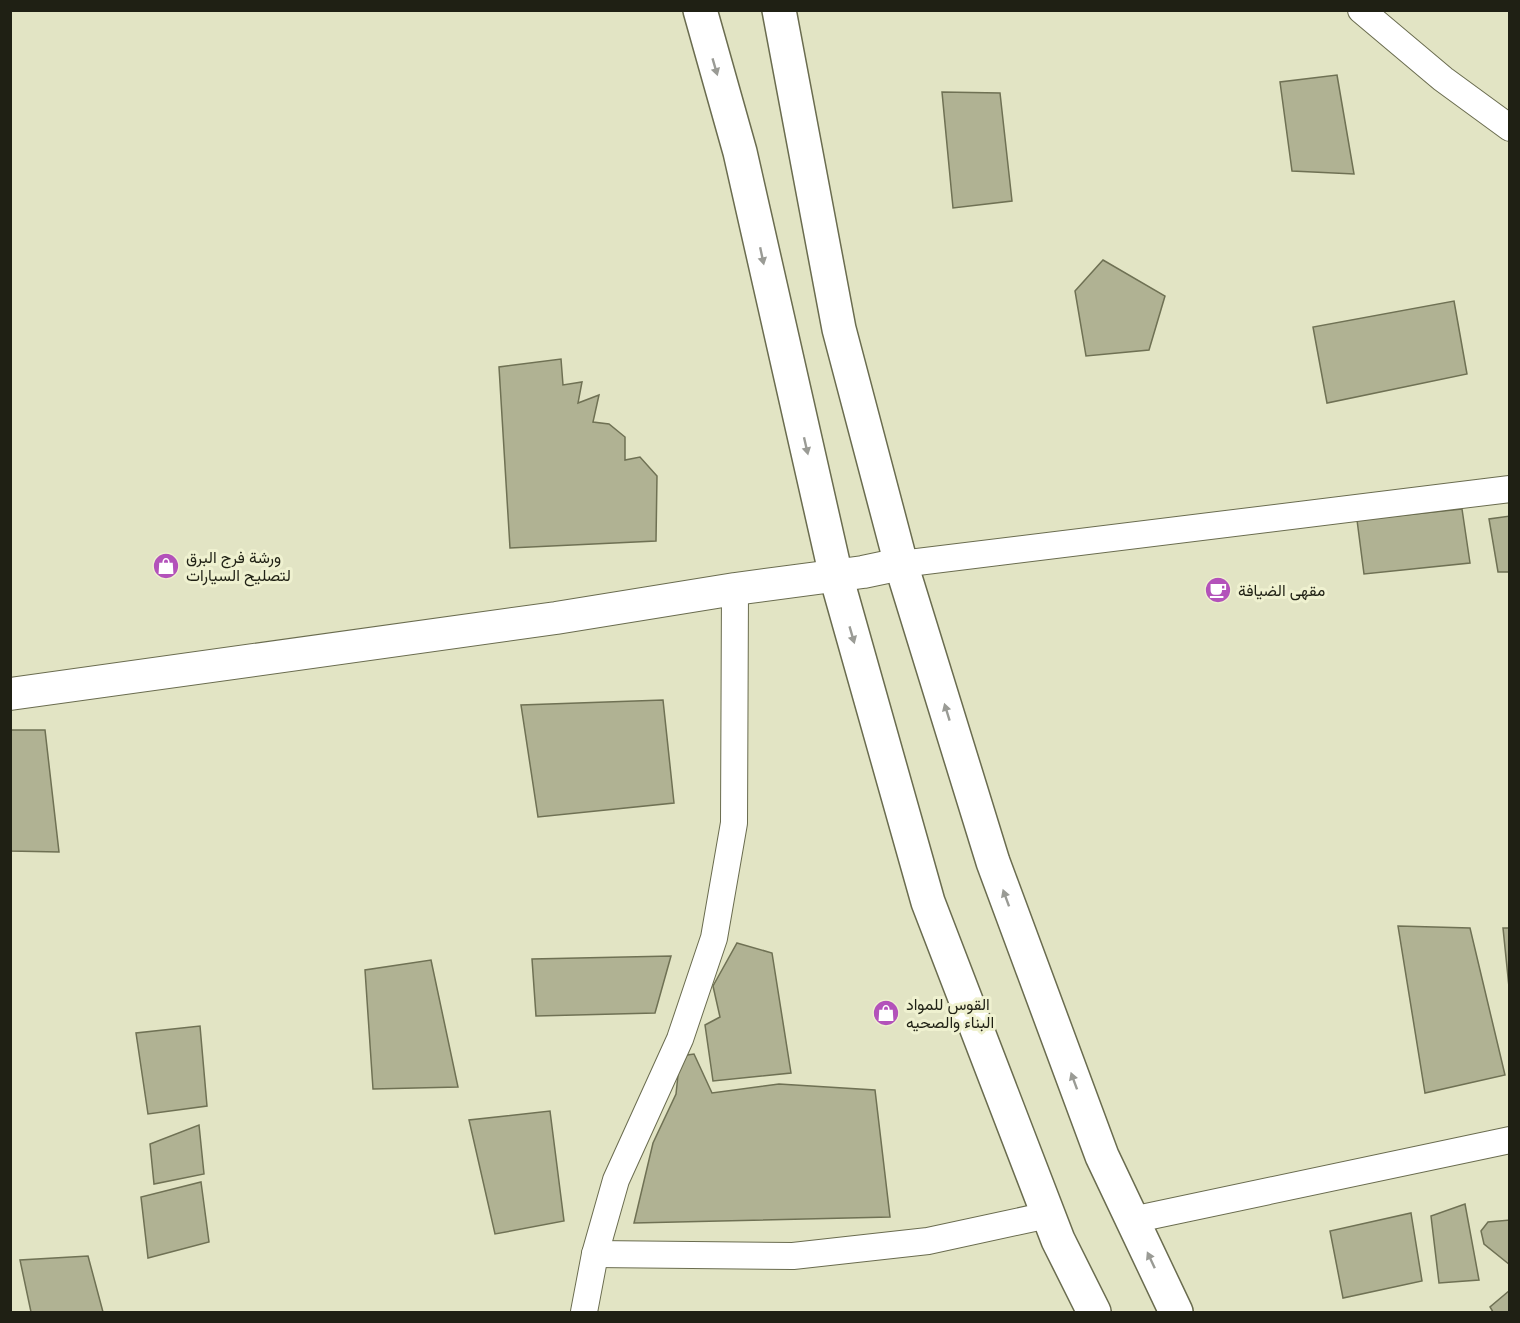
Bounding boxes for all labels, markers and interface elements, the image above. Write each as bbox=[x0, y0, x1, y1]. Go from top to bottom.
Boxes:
one-way arrow bbox=[711, 58, 720, 76]
one-way arrow bbox=[758, 247, 767, 266]
one-way arrow bbox=[801, 437, 811, 455]
place label: ورشة فرج البرق لتصليح السيارات bbox=[186, 548, 291, 587]
shop icon: ورشة فرج البرق لتصليح السيارات bbox=[151, 551, 181, 581]
cafe icon: مقهى الضيافة bbox=[1203, 575, 1233, 605]
place label: مقهى الضيافة bbox=[1238, 581, 1325, 601]
one-way arrow bbox=[848, 626, 858, 645]
one-way arrow bbox=[942, 703, 951, 721]
one-way arrow bbox=[1001, 889, 1011, 907]
place label: القوس للمواد البناء والصحيه bbox=[906, 995, 994, 1033]
shop icon: القوس للمواد البناء والصحيه bbox=[871, 998, 901, 1028]
one-way arrow bbox=[1068, 1072, 1078, 1090]
one-way arrow bbox=[1147, 1251, 1156, 1268]

